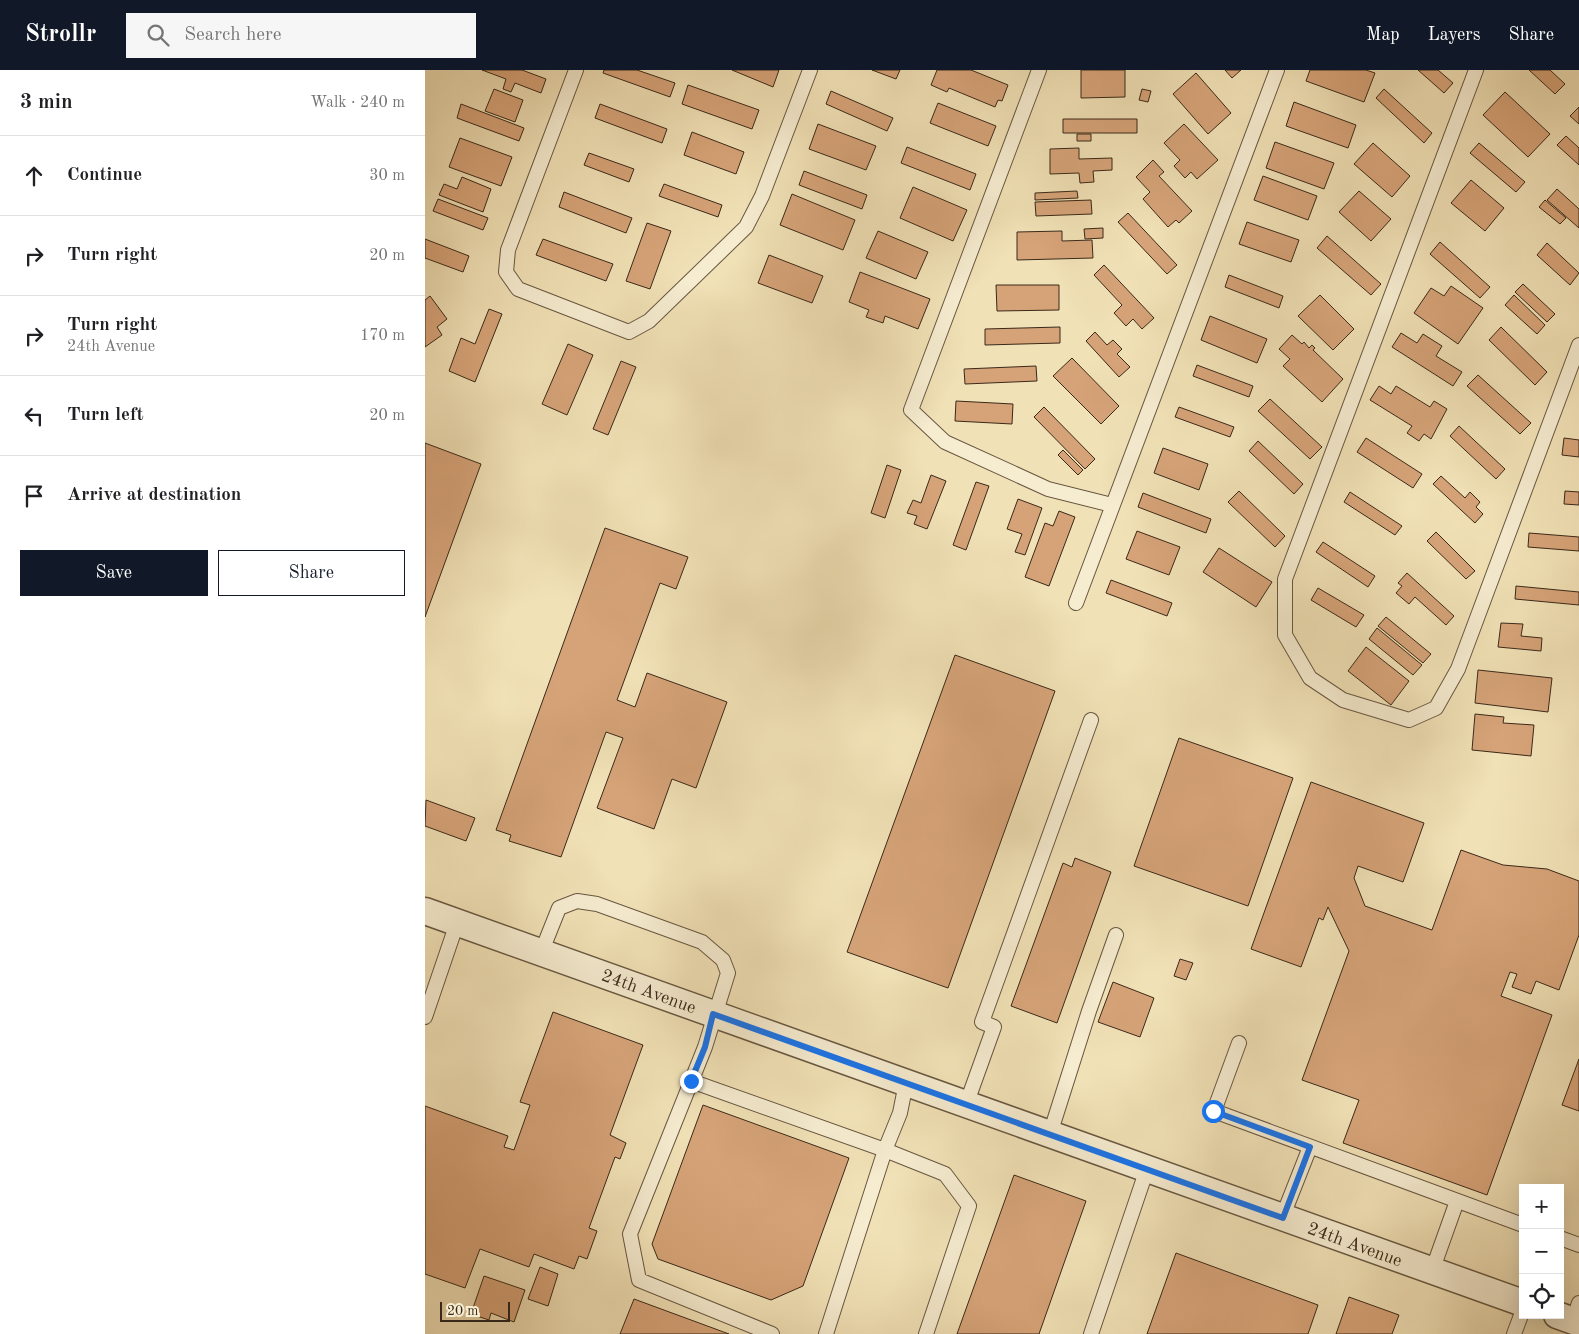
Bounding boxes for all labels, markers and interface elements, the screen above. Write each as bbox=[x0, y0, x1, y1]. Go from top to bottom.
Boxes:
search box bbox=[126, 13, 476, 58]
icon: search bbox=[144, 21, 172, 49]
text: Strollr bbox=[25, 23, 96, 47]
text: Search here bbox=[184, 26, 282, 45]
text: Map bbox=[1366, 26, 1400, 44]
text: Layers bbox=[1428, 26, 1480, 44]
text: Share bbox=[1508, 26, 1554, 44]
text: 3 min bbox=[20, 92, 73, 113]
text: Walk · 240 m bbox=[310, 95, 405, 111]
icon: ahead bbox=[20, 162, 48, 190]
text: Continue bbox=[67, 166, 142, 185]
text: 30 m bbox=[369, 168, 405, 184]
icon: right bbox=[20, 242, 48, 270]
text: Turn right bbox=[67, 246, 157, 265]
text: 20 m bbox=[369, 248, 405, 264]
text: Turn right bbox=[67, 316, 157, 335]
icon: right bbox=[20, 322, 48, 350]
text: 170 m bbox=[360, 328, 405, 344]
text: 24th Avenue bbox=[67, 339, 155, 355]
icon: left bbox=[20, 402, 48, 430]
text: Turn left bbox=[67, 406, 144, 425]
text: 20 m bbox=[369, 408, 405, 424]
icon: arrive bbox=[20, 482, 48, 510]
text: Arrive at destination bbox=[67, 486, 241, 505]
button: Save bbox=[20, 550, 208, 596]
button: Share bbox=[218, 550, 405, 596]
street label: 24th Avenue bbox=[599, 967, 698, 1017]
route end bbox=[680, 1070, 703, 1093]
route start bbox=[1202, 1100, 1225, 1123]
map controls bbox=[1519, 1184, 1564, 1319]
button: + bbox=[1519, 1184, 1564, 1229]
street label: 24th Avenue bbox=[1305, 1220, 1404, 1270]
button: − bbox=[1519, 1229, 1564, 1274]
button: locate bbox=[1519, 1274, 1564, 1319]
scale bar bbox=[440, 1299, 510, 1322]
text: 20 m bbox=[447, 1304, 478, 1318]

